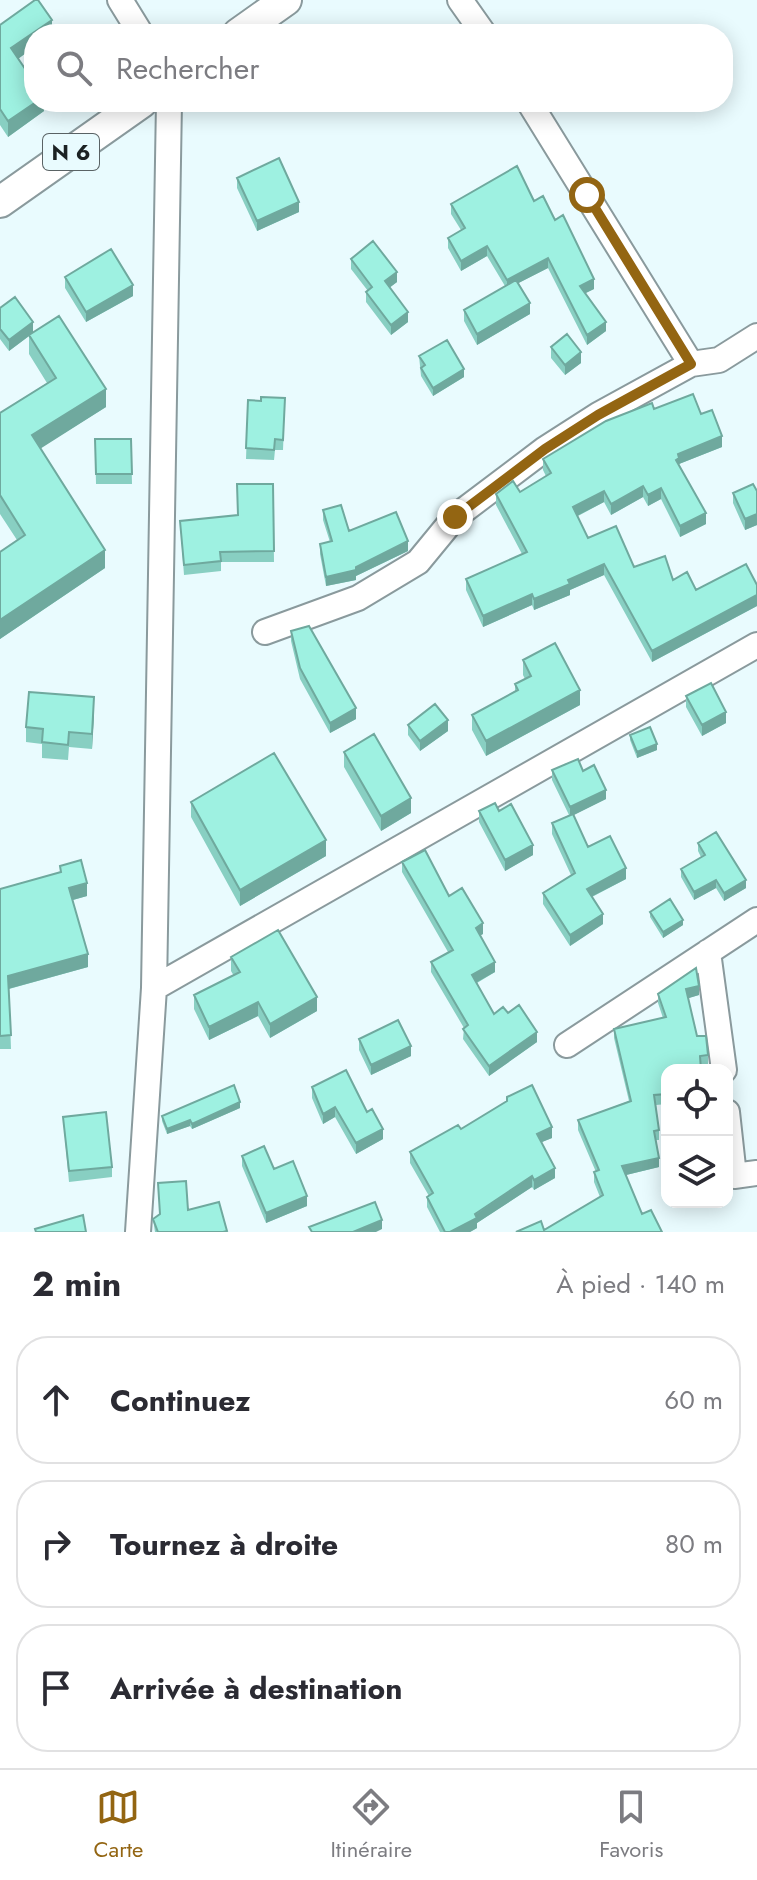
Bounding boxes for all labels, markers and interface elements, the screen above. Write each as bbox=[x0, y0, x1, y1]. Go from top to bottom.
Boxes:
search box bbox=[24, 24, 733, 112]
icon: search bbox=[52, 46, 96, 90]
text: Rechercher bbox=[116, 47, 259, 90]
road number: N 6 bbox=[43, 134, 99, 170]
route start bbox=[569, 177, 605, 213]
route end bbox=[437, 499, 473, 535]
map controls bbox=[661, 1064, 733, 1208]
button: locate bbox=[661, 1064, 733, 1136]
button: layers bbox=[661, 1136, 733, 1208]
text: 2 min bbox=[32, 1260, 121, 1309]
text: À pied · 140 m bbox=[556, 1265, 725, 1303]
icon: ahead bbox=[34, 1378, 78, 1422]
text: Continuez bbox=[110, 1379, 251, 1422]
text: 60 m bbox=[664, 1381, 723, 1419]
icon: right bbox=[34, 1522, 78, 1566]
text: Tournez à droite bbox=[110, 1523, 338, 1566]
text: 80 m bbox=[665, 1525, 723, 1563]
icon: arrive bbox=[34, 1666, 78, 1710]
text: Arrivée à destination bbox=[110, 1667, 402, 1710]
tab: Carte bbox=[94, 1785, 143, 1865]
tab: Itinéraire bbox=[330, 1785, 412, 1865]
tab: Favoris bbox=[599, 1785, 663, 1865]

